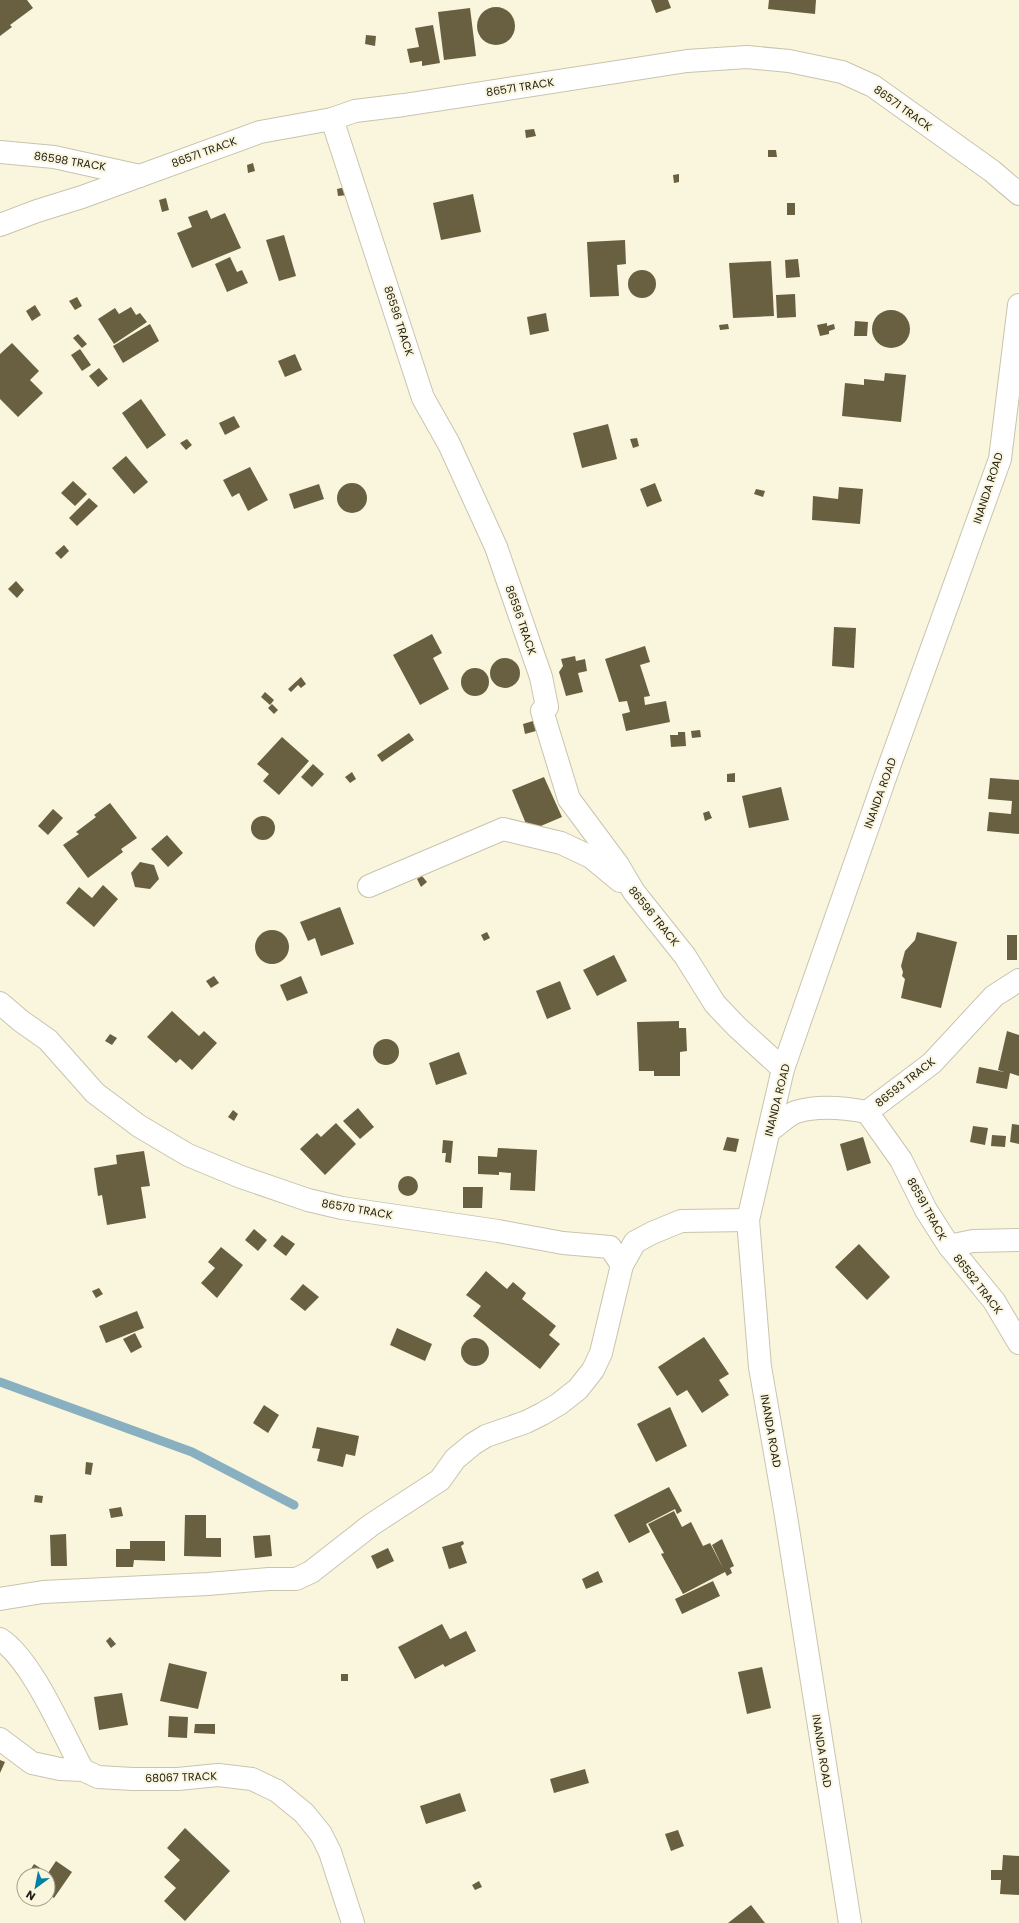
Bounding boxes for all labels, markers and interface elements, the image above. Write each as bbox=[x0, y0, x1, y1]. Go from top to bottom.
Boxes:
street label: 86571 TRACK bbox=[485, 74, 555, 100]
street label: 86571 TRACK bbox=[871, 81, 936, 135]
street label: 86571 TRACK bbox=[169, 133, 239, 171]
street label: 86598 TRACK bbox=[33, 147, 108, 175]
street label: 86596 TRACK bbox=[380, 284, 418, 358]
street label: INANDA ROAD bbox=[969, 450, 1007, 526]
street label: 86596 TRACK bbox=[502, 583, 541, 657]
street label: INANDA ROAD bbox=[860, 755, 900, 831]
street label: 86596 TRACK bbox=[625, 883, 683, 950]
street label: 86593 TRACK bbox=[872, 1053, 939, 1111]
street label: INANDA ROAD bbox=[760, 1062, 794, 1138]
street label: 86591 TRACK bbox=[903, 1175, 951, 1244]
street label: 86570 TRACK bbox=[320, 1195, 394, 1223]
street label: 86582 TRACK bbox=[949, 1251, 1007, 1318]
street label: INANDA ROAD bbox=[757, 1393, 785, 1469]
street label: INANDA ROAD bbox=[808, 1713, 836, 1789]
street label: 68067 TRACK bbox=[145, 1768, 218, 1786]
north arrow bbox=[16, 1867, 56, 1907]
text: N bbox=[23, 1887, 38, 1904]

